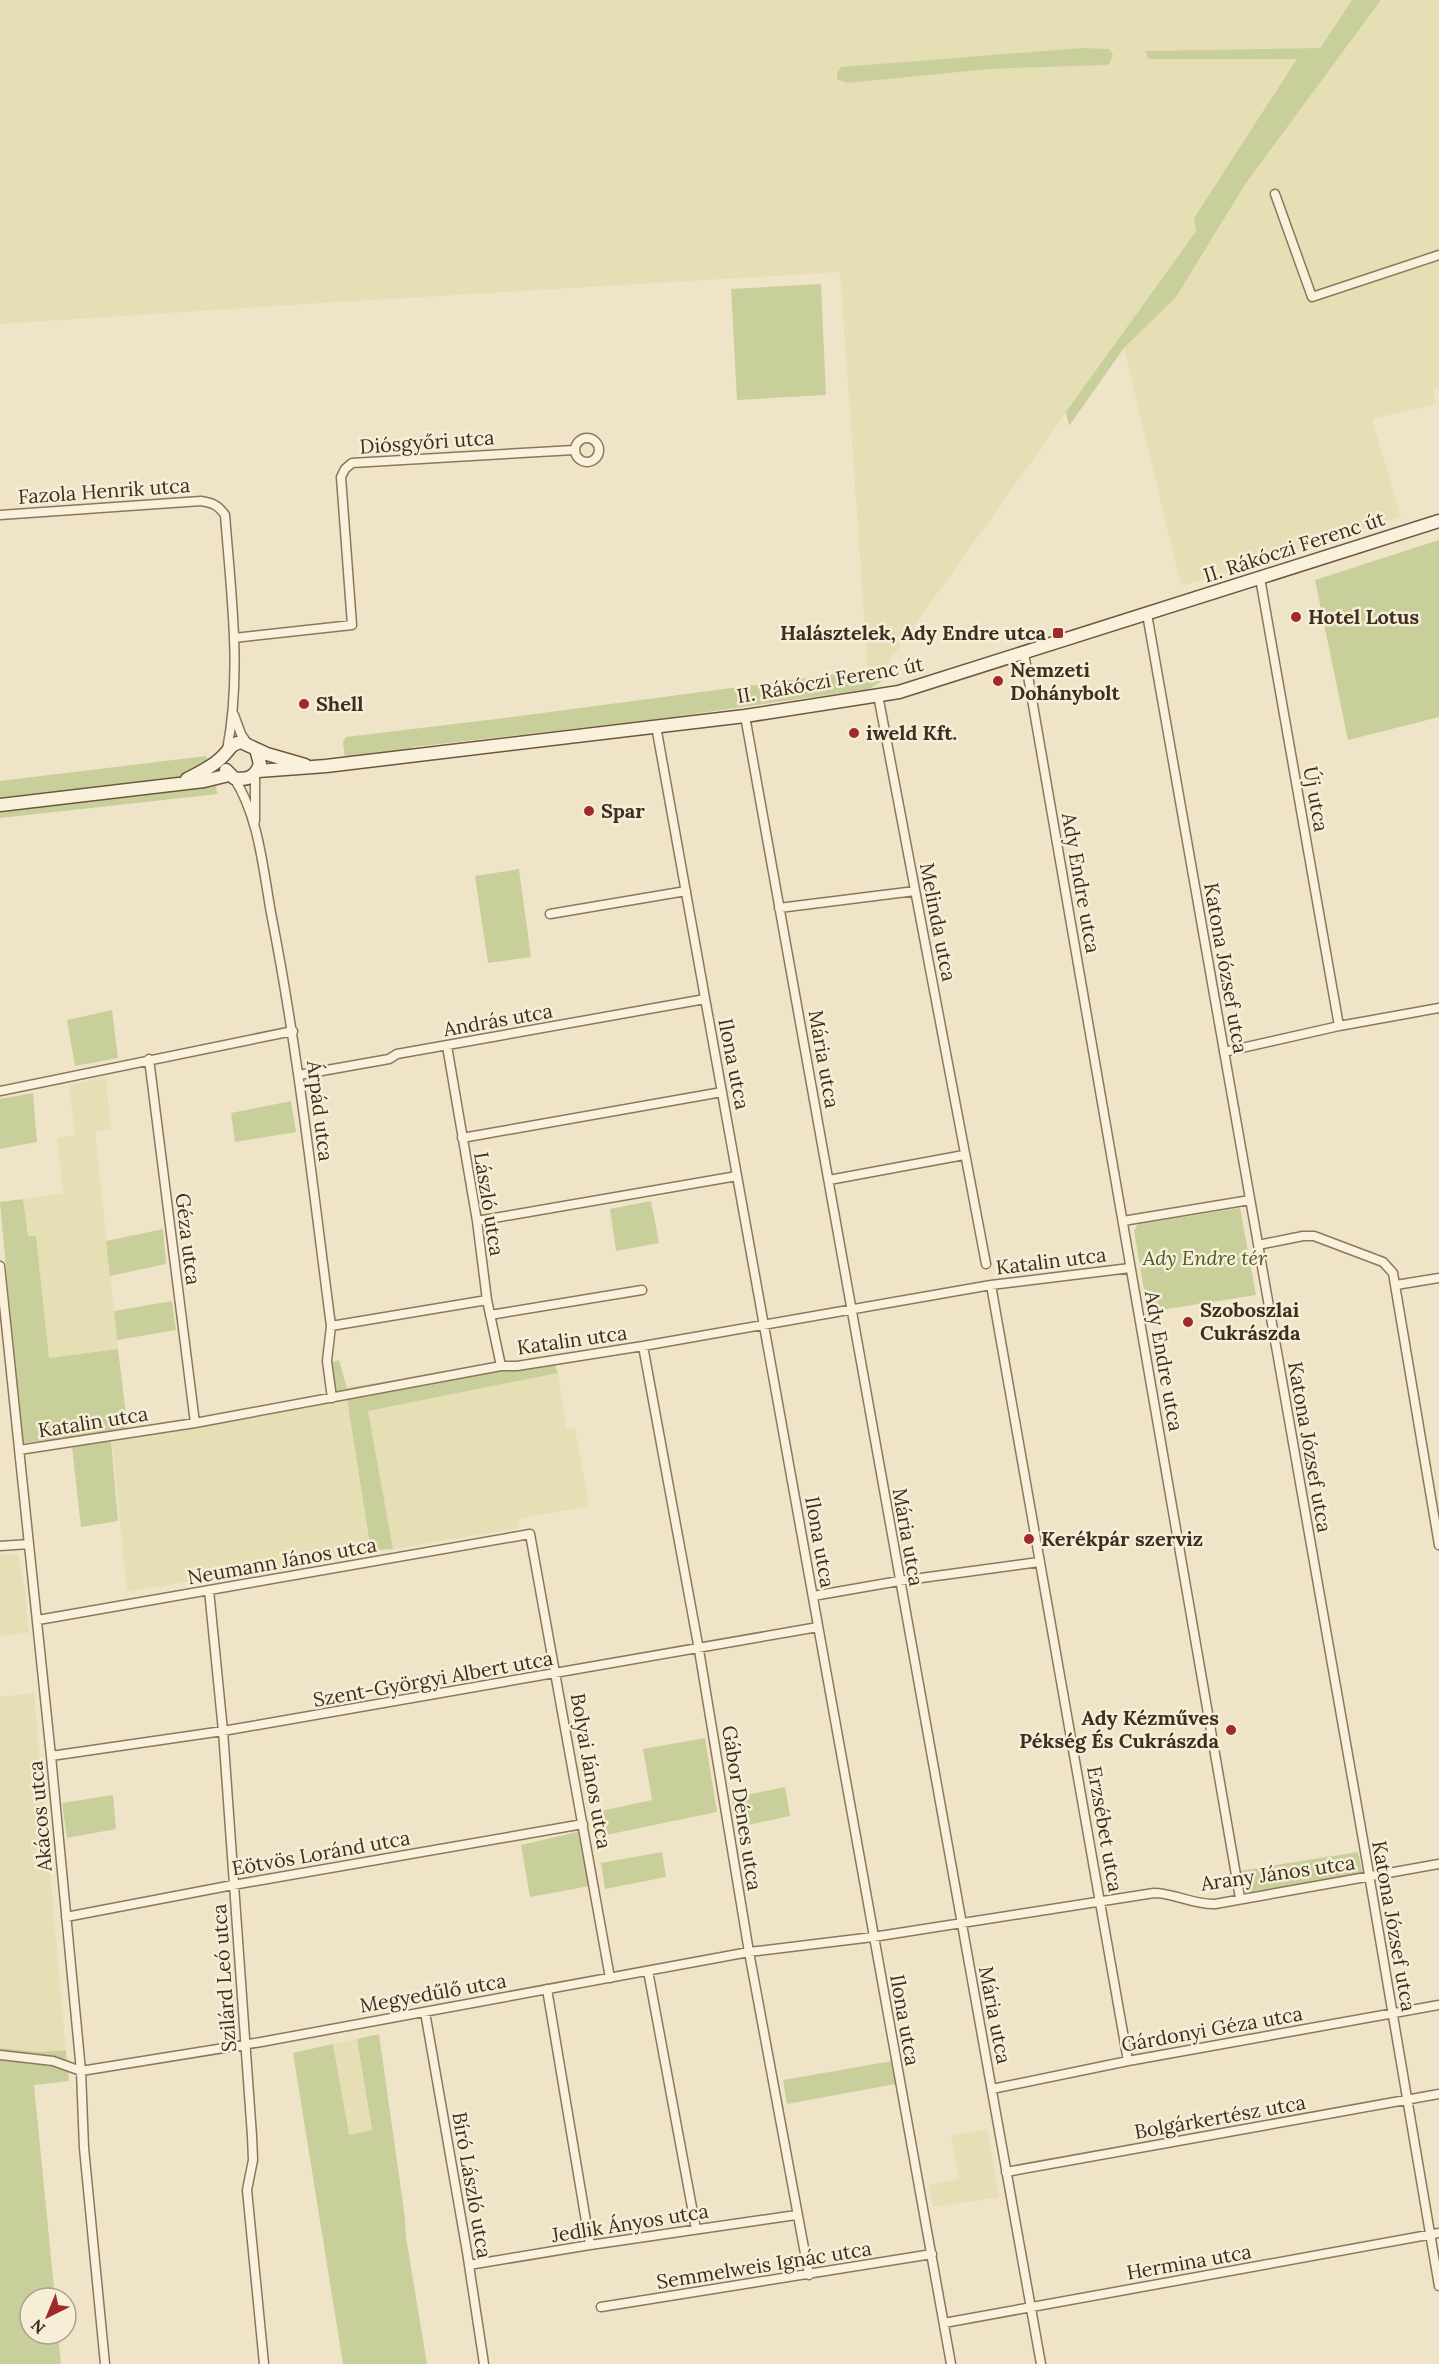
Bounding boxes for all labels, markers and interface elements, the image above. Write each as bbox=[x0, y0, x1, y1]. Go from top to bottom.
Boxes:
street label: Diósgyőri utca bbox=[359, 424, 495, 459]
street label: Fazola Henrik utca bbox=[17, 472, 191, 509]
street label: II. Rákóczi Ferenc út bbox=[1200, 505, 1388, 588]
place label: Hotel Lotus bbox=[1308, 604, 1419, 629]
marker: Hotel Lotus bbox=[1289, 610, 1303, 624]
place label: Halásztelek, Ady Endre utca bbox=[780, 620, 1047, 645]
marker: Halásztelek, Ady Endre utca bbox=[1051, 626, 1065, 640]
street label: II. Rákóczi Ferenc út bbox=[735, 651, 925, 708]
place label: Nemzeti Dohánybolt bbox=[1010, 657, 1120, 705]
marker: Nemzeti Dohánybolt bbox=[991, 674, 1005, 688]
place label: Shell bbox=[316, 691, 364, 716]
marker: Shell bbox=[297, 697, 311, 711]
place label: iweld Kft. bbox=[866, 720, 957, 745]
marker: iweld Kft. bbox=[847, 726, 861, 740]
street label: Új utca bbox=[1298, 764, 1335, 834]
place label: Spar bbox=[601, 798, 645, 823]
marker: Spar bbox=[582, 804, 596, 818]
street label: Ady Endre utca bbox=[1057, 810, 1106, 955]
street label: Melinda utca bbox=[915, 860, 962, 983]
street label: Katona József utca bbox=[1199, 881, 1254, 1055]
street label: András utca bbox=[440, 998, 555, 1042]
street label: Mária utca bbox=[804, 1008, 845, 1110]
street label: Ilona utca bbox=[713, 1016, 756, 1112]
street label: Árpád utca bbox=[302, 1058, 339, 1163]
street label: László utca bbox=[469, 1150, 510, 1258]
street label: Géza utca bbox=[170, 1192, 207, 1286]
street label: Katalin utca bbox=[994, 1241, 1108, 1280]
park label: Ady Endre tér bbox=[1142, 1245, 1268, 1270]
street label: Ady Endre utca bbox=[1140, 1288, 1189, 1433]
place label: Szoboszlai Cukrászda bbox=[1200, 1297, 1301, 1345]
marker: Szoboszlai Cukrászda bbox=[1181, 1315, 1195, 1329]
street label: Katalin utca bbox=[515, 1319, 629, 1360]
street label: Katona József utca bbox=[1283, 1360, 1338, 1534]
street label: Katalin utca bbox=[36, 1400, 150, 1443]
street label: Mária utca bbox=[888, 1486, 929, 1588]
street label: Ilona utca bbox=[800, 1494, 841, 1589]
place label: Kerékpár szerviz bbox=[1041, 1526, 1203, 1551]
street label: Neumann János utca bbox=[185, 1532, 379, 1589]
marker: Kerékpár szerviz bbox=[1022, 1532, 1036, 1546]
street label: Szent-Györgyi Albert utca bbox=[311, 1645, 555, 1712]
street label: Bolyai János utca bbox=[565, 1691, 617, 1851]
place label: Ady Kézműves Pékség És Cukrászda bbox=[1019, 1705, 1220, 1753]
marker: Ady Kézműves Pékség És Cukrászda bbox=[1224, 1723, 1238, 1737]
street label: Gábor Dénes utca bbox=[717, 1724, 768, 1892]
street label: Akácos utca bbox=[22, 1760, 57, 1873]
street label: Erzsébet utca bbox=[1082, 1764, 1129, 1894]
street label: Eötvös Loránd utca bbox=[230, 1825, 412, 1880]
street label: Katona József utca bbox=[1367, 1839, 1422, 2013]
street label: Arany János utca bbox=[1198, 1849, 1357, 1896]
street label: Szilárd Leó utca bbox=[206, 1903, 241, 2053]
street label: Mária utca bbox=[974, 1964, 1017, 2066]
street label: Megyedűlő utca bbox=[358, 1967, 508, 2018]
street label: Ilona utca bbox=[885, 1972, 926, 2067]
street label: Gárdonyi Géza utca bbox=[1119, 2000, 1305, 2057]
street label: Bolgárkertész utca bbox=[1132, 2089, 1308, 2144]
street label: Bíró László utca bbox=[447, 2110, 498, 2260]
street label: Jedlik Ányos utca bbox=[549, 2198, 710, 2247]
street label: Semmelweis Ignác utca bbox=[655, 2235, 873, 2294]
street label: Hermina utca bbox=[1124, 2238, 1253, 2285]
north arrow bbox=[18, 2286, 78, 2346]
text: N bbox=[26, 2315, 49, 2339]

